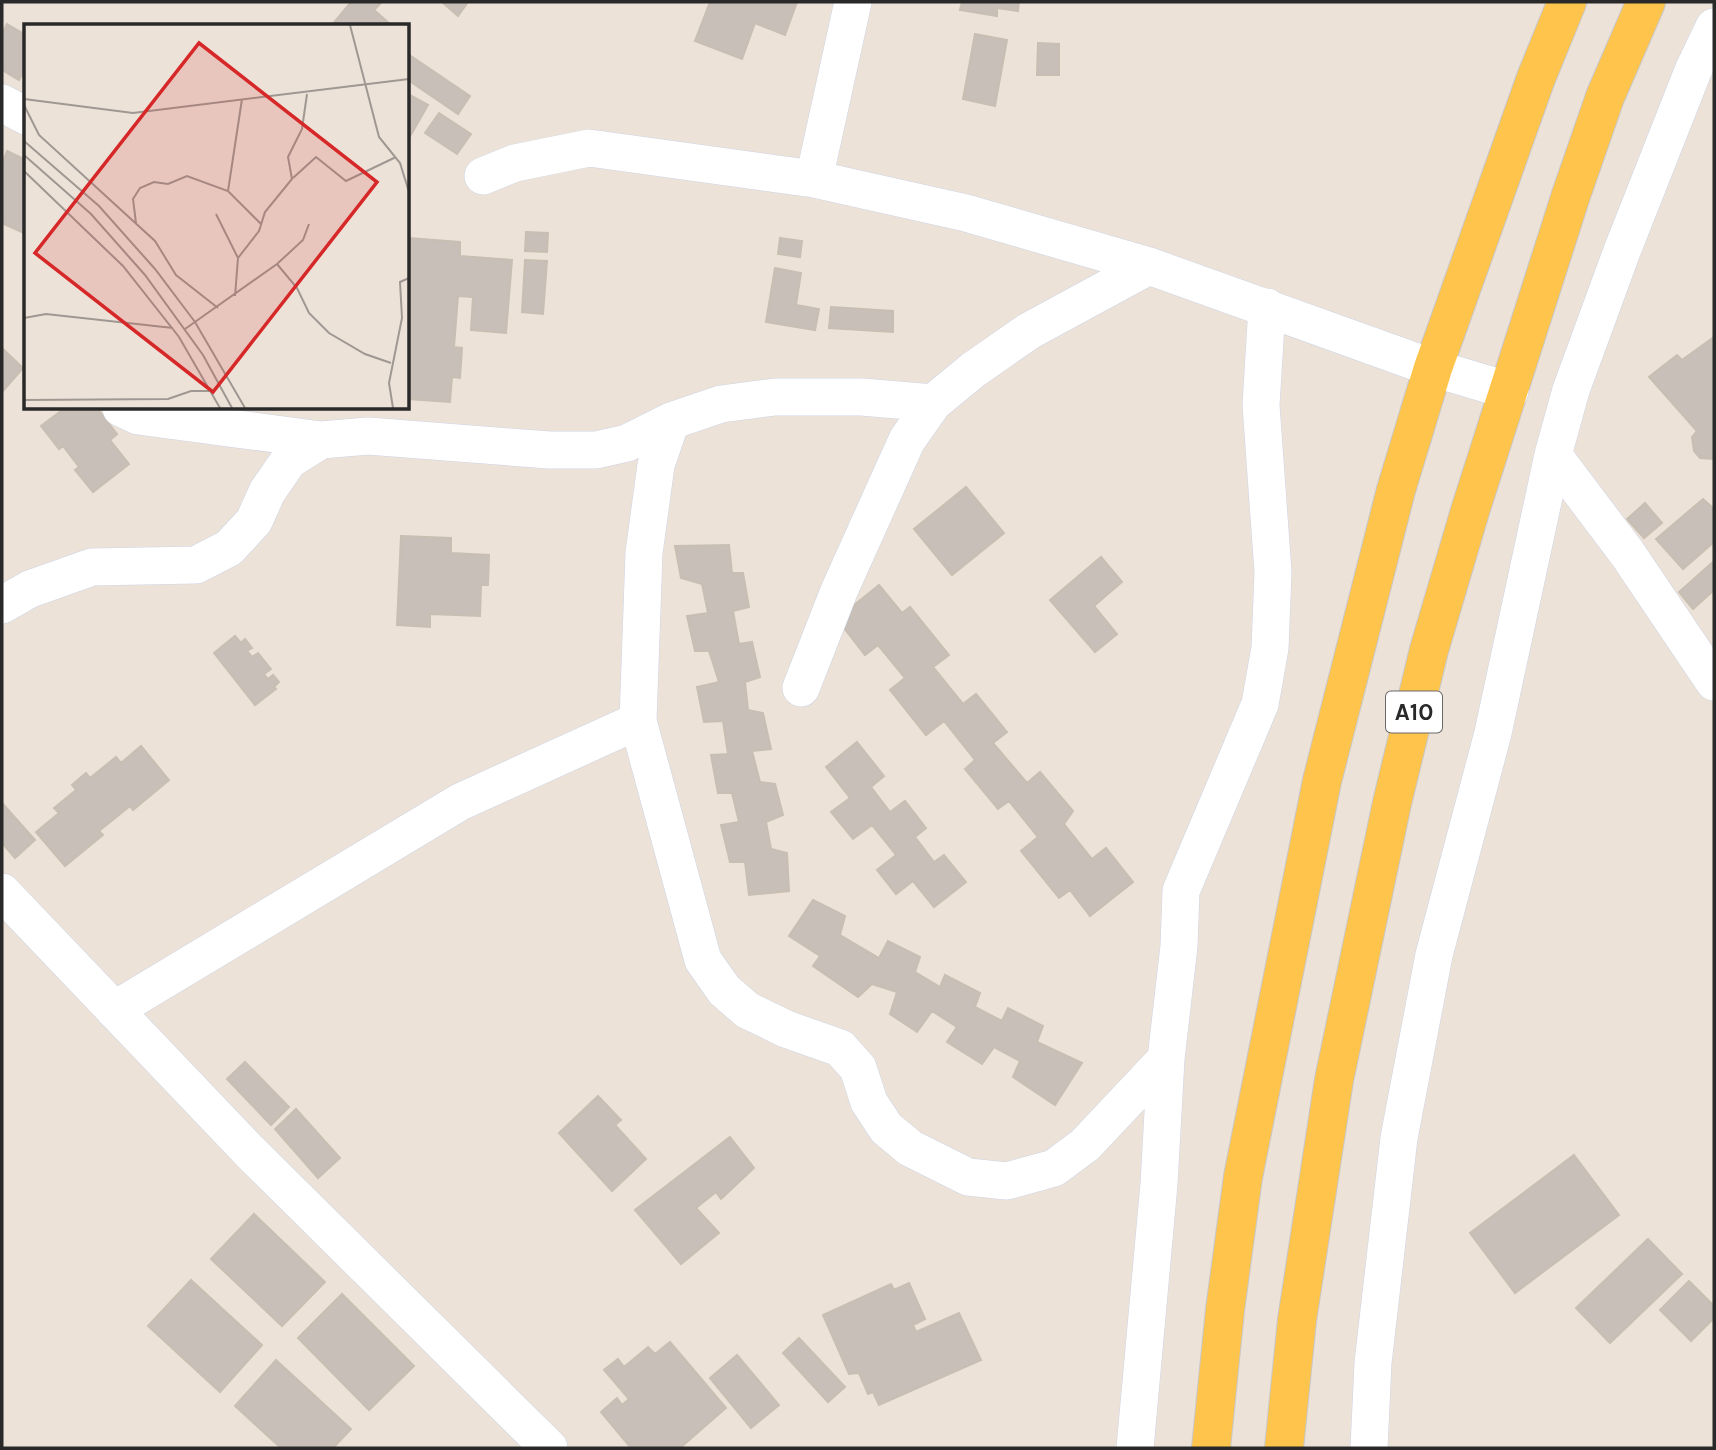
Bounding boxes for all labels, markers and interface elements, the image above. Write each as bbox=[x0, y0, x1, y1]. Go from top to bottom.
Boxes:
inset map bbox=[24, 24, 410, 410]
road number: A10 bbox=[1386, 692, 1442, 732]

